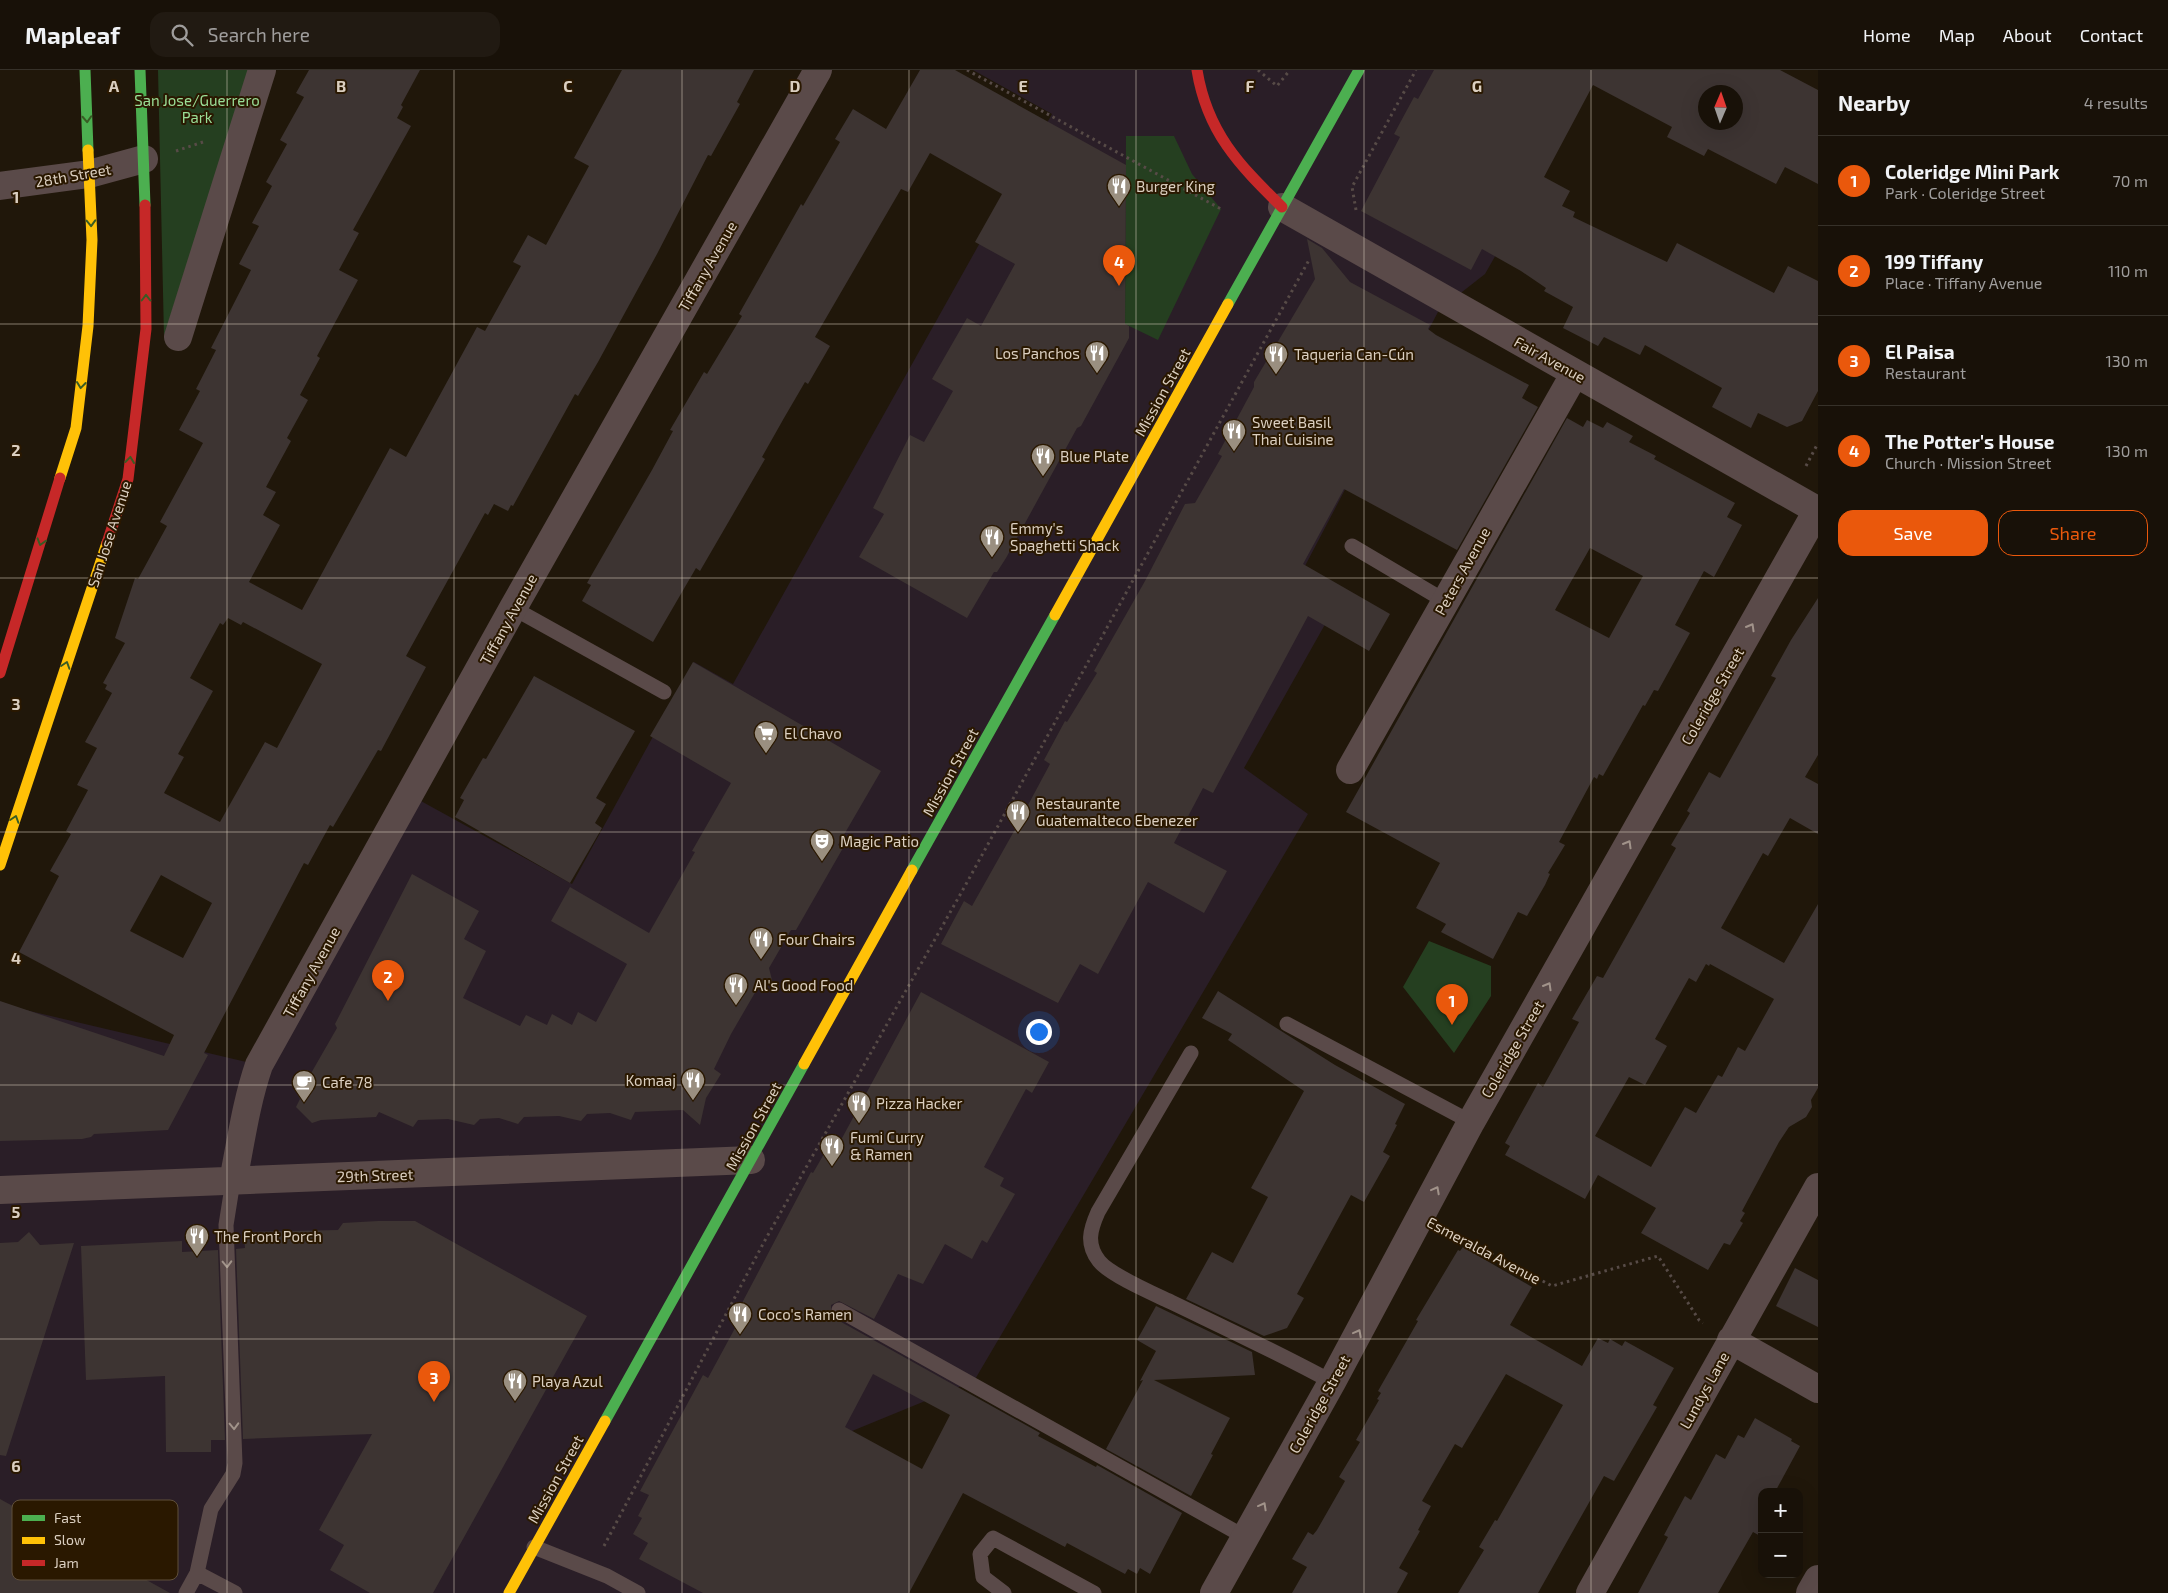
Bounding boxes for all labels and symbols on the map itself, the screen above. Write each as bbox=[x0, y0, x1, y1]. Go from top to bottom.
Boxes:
text: A bbox=[109, 76, 120, 95]
text: B bbox=[336, 76, 346, 95]
text: C bbox=[563, 76, 573, 95]
text: D bbox=[790, 76, 801, 95]
text: E bbox=[1018, 76, 1028, 95]
text: F bbox=[1246, 76, 1255, 95]
text: G bbox=[1472, 76, 1482, 95]
north arrow bbox=[1698, 85, 1743, 130]
park label: San Jose/Guerrero Park bbox=[134, 91, 260, 126]
one-way arrow bbox=[81, 115, 92, 123]
street label: 28th Street bbox=[34, 159, 113, 191]
restaurant icon: Burger King bbox=[1106, 173, 1132, 207]
place label: Burger King bbox=[1136, 177, 1216, 195]
text: 1 bbox=[13, 187, 19, 206]
street label: Tiffany Avenue bbox=[674, 218, 740, 314]
one-way arrow bbox=[86, 220, 96, 227]
pin: 4 bbox=[1103, 245, 1135, 286]
one-way arrow bbox=[141, 294, 151, 302]
street label: Fair Avenue bbox=[1511, 332, 1589, 386]
restaurant icon: Los Panchos bbox=[1084, 340, 1110, 374]
restaurant icon: Taqueria Can-Cún bbox=[1263, 341, 1289, 375]
place label: Los Panchos bbox=[995, 344, 1080, 362]
street label: Mission Street bbox=[1130, 344, 1194, 439]
place label: Taqueria Can-Cún bbox=[1294, 345, 1414, 363]
one-way arrow bbox=[76, 381, 87, 389]
place label: Sweet Basil Thai Cuisine bbox=[1252, 413, 1334, 448]
restaurant icon: Sweet Basil Thai Cuisine bbox=[1221, 418, 1247, 452]
text: 2 bbox=[11, 440, 21, 459]
restaurant icon: Blue Plate bbox=[1030, 443, 1056, 477]
place label: Blue Plate bbox=[1060, 447, 1129, 465]
one-way arrow bbox=[124, 455, 135, 463]
street label: San Jose Avenue bbox=[83, 478, 135, 590]
place label: Emmy's Spaghetti Shack bbox=[1010, 519, 1120, 554]
restaurant icon: Emmy's Spaghetti Shack bbox=[979, 524, 1005, 558]
street label: Peters Avenue bbox=[1430, 524, 1494, 618]
one-way arrow bbox=[36, 537, 46, 546]
street label: Tiffany Avenue bbox=[476, 571, 540, 667]
one-way arrow bbox=[1745, 623, 1755, 632]
street label: Coleridge Street bbox=[1677, 644, 1747, 748]
one-way arrow bbox=[61, 661, 71, 669]
text: 3 bbox=[11, 694, 21, 713]
supermarket icon: El Chavo bbox=[753, 720, 779, 754]
place label: El Chavo bbox=[784, 724, 842, 742]
street label: Mission Street bbox=[918, 724, 982, 819]
place label: Restaurante Guatemalteco Ebenezer bbox=[1036, 794, 1198, 829]
restaurant icon: Restaurante Guatemalteco Ebenezer bbox=[1005, 799, 1031, 833]
one-way arrow bbox=[10, 815, 20, 824]
theatre icon: Magic Patio bbox=[809, 828, 835, 862]
place label: Magic Patio bbox=[840, 832, 919, 850]
one-way arrow bbox=[1622, 841, 1632, 850]
street label: Tiffany Avenue bbox=[279, 924, 343, 1020]
restaurant icon: Four Chairs bbox=[748, 926, 774, 960]
place label: Four Chairs bbox=[778, 930, 855, 948]
text: 4 bbox=[11, 948, 21, 967]
pin: 2 bbox=[372, 960, 404, 1001]
restaurant icon: Al's Good Food bbox=[723, 972, 749, 1006]
place label: Al's Good Food bbox=[754, 976, 853, 994]
one-way arrow bbox=[1542, 982, 1552, 991]
pin: 1 bbox=[1436, 984, 1468, 1025]
street label: Coleridge Street bbox=[1477, 997, 1547, 1101]
your location bbox=[1026, 1019, 1052, 1045]
restaurant icon: Komaaj bbox=[680, 1067, 706, 1101]
cafe icon: Cafe 78 bbox=[291, 1069, 317, 1103]
place label: Komaaj bbox=[625, 1071, 676, 1090]
place label: Cafe 78 bbox=[322, 1073, 373, 1091]
street label: Mission Street bbox=[721, 1078, 785, 1173]
restaurant icon: Pizza Hacker bbox=[846, 1090, 872, 1124]
place label: Pizza Hacker bbox=[876, 1094, 963, 1112]
place label: Fumi Curry & Ramen bbox=[850, 1128, 924, 1163]
restaurant icon: Fumi Curry & Ramen bbox=[819, 1133, 845, 1167]
street label: 29th Street bbox=[336, 1165, 414, 1185]
one-way arrow bbox=[1429, 1186, 1439, 1195]
text: 5 bbox=[12, 1202, 21, 1221]
street label: Esmeralda Avenue bbox=[1424, 1212, 1544, 1288]
restaurant icon: The Front Porch bbox=[184, 1223, 210, 1257]
place label: The Front Porch bbox=[214, 1227, 322, 1245]
one-way arrow bbox=[222, 1260, 233, 1268]
restaurant icon: Coco's Ramen bbox=[727, 1301, 753, 1335]
place label: Coco's Ramen bbox=[758, 1305, 852, 1323]
one-way arrow bbox=[1352, 1329, 1362, 1338]
street label: Lundys Lane bbox=[1675, 1348, 1733, 1432]
street label: Coleridge Street bbox=[1285, 1352, 1354, 1456]
pin: 3 bbox=[418, 1361, 450, 1402]
restaurant icon: Playa Azul bbox=[502, 1368, 528, 1402]
place label: Playa Azul bbox=[532, 1372, 603, 1390]
one-way arrow bbox=[228, 1422, 239, 1430]
street label: Mission Street bbox=[523, 1431, 587, 1526]
text: 6 bbox=[11, 1456, 21, 1475]
legend bbox=[12, 1500, 178, 1580]
one-way arrow bbox=[1256, 1502, 1266, 1511]
text: Fast bbox=[54, 1509, 81, 1526]
text: Slow bbox=[54, 1531, 86, 1548]
text: Jam bbox=[54, 1554, 79, 1571]

